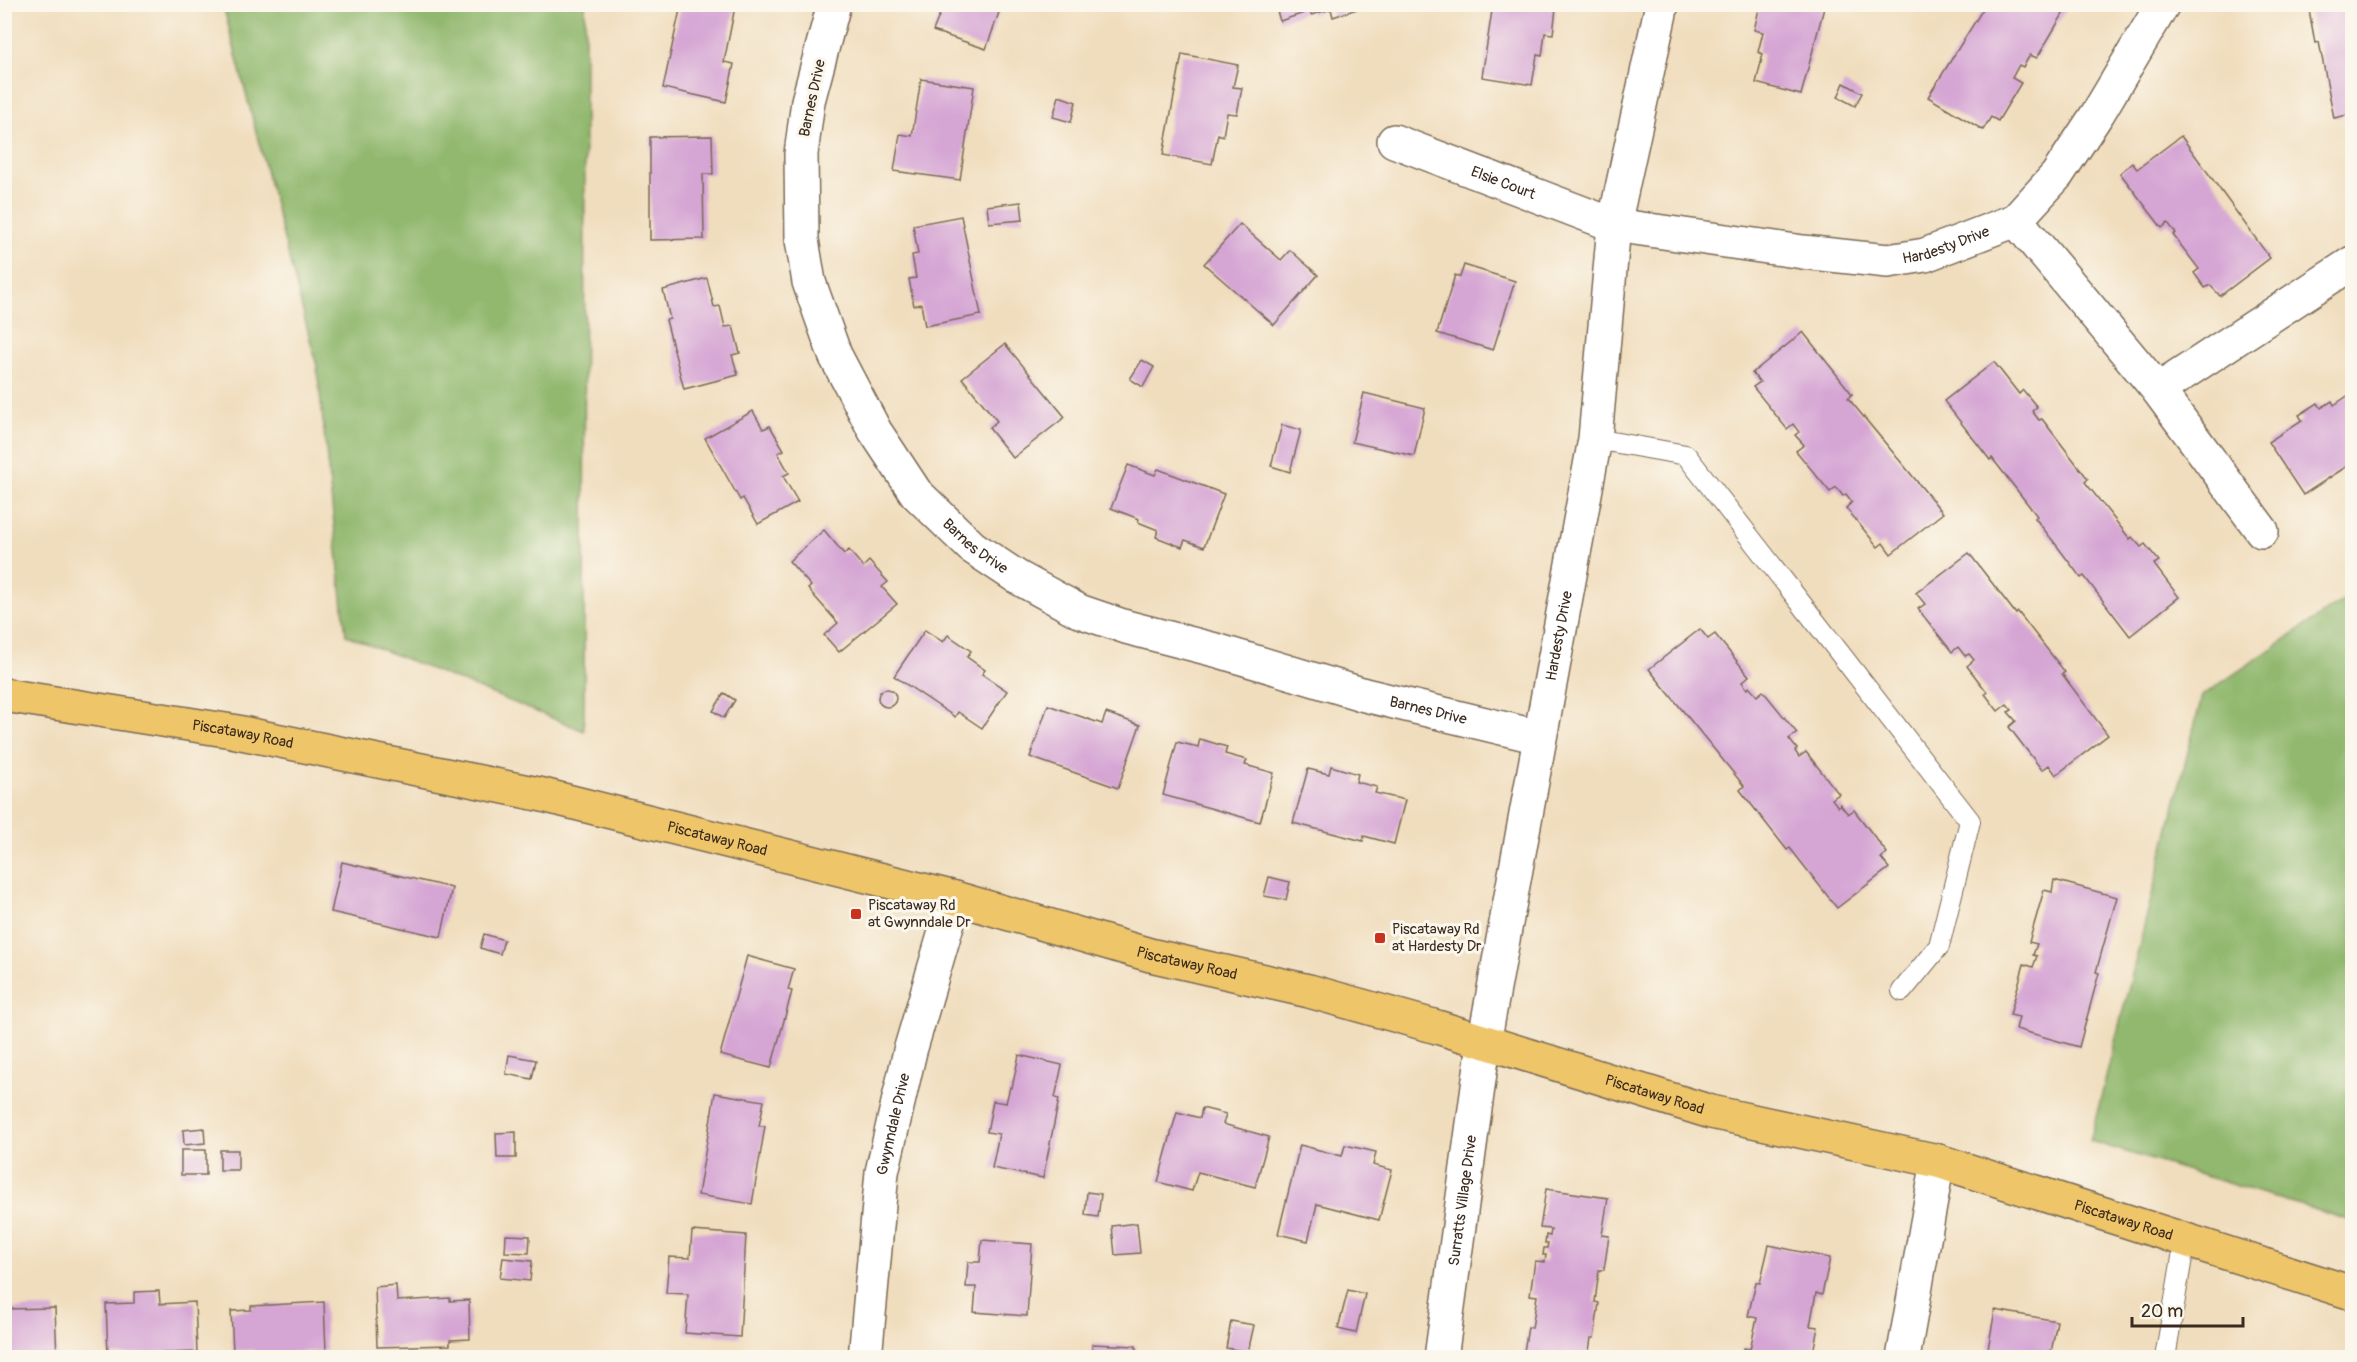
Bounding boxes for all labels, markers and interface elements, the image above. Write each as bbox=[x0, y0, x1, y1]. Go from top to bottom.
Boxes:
street label: Barnes Drive bbox=[795, 57, 830, 139]
street label: Elsie Court bbox=[1468, 162, 1539, 204]
street label: Hardesty Drive bbox=[1901, 222, 1993, 269]
street label: Barnes Drive bbox=[938, 515, 1012, 579]
street label: Hardesty Drive bbox=[1542, 589, 1577, 682]
street label: Barnes Drive bbox=[1388, 692, 1469, 729]
street label: Piscataway Road bbox=[191, 716, 295, 753]
street label: Piscataway Road bbox=[665, 817, 769, 861]
place label: Piscataway Rd at Gwynndale Dr bbox=[868, 896, 971, 932]
marker: Piscataway Rd at Gwynndale Dr bbox=[849, 907, 863, 921]
place label: Piscataway Rd at Hardesty Dr bbox=[1392, 920, 1482, 956]
marker: Piscataway Rd at Hardesty Dr bbox=[1373, 931, 1387, 945]
street label: Piscataway Road bbox=[1134, 943, 1239, 984]
street label: Gwynndale Drive bbox=[873, 1071, 915, 1177]
street label: Piscataway Road bbox=[1603, 1071, 1706, 1119]
street label: Surratts Village Drive bbox=[1445, 1133, 1481, 1267]
street label: Piscataway Road bbox=[2072, 1196, 2175, 1245]
scale bar bbox=[2132, 1290, 2243, 1328]
text: 20 m bbox=[2141, 1300, 2183, 1323]

